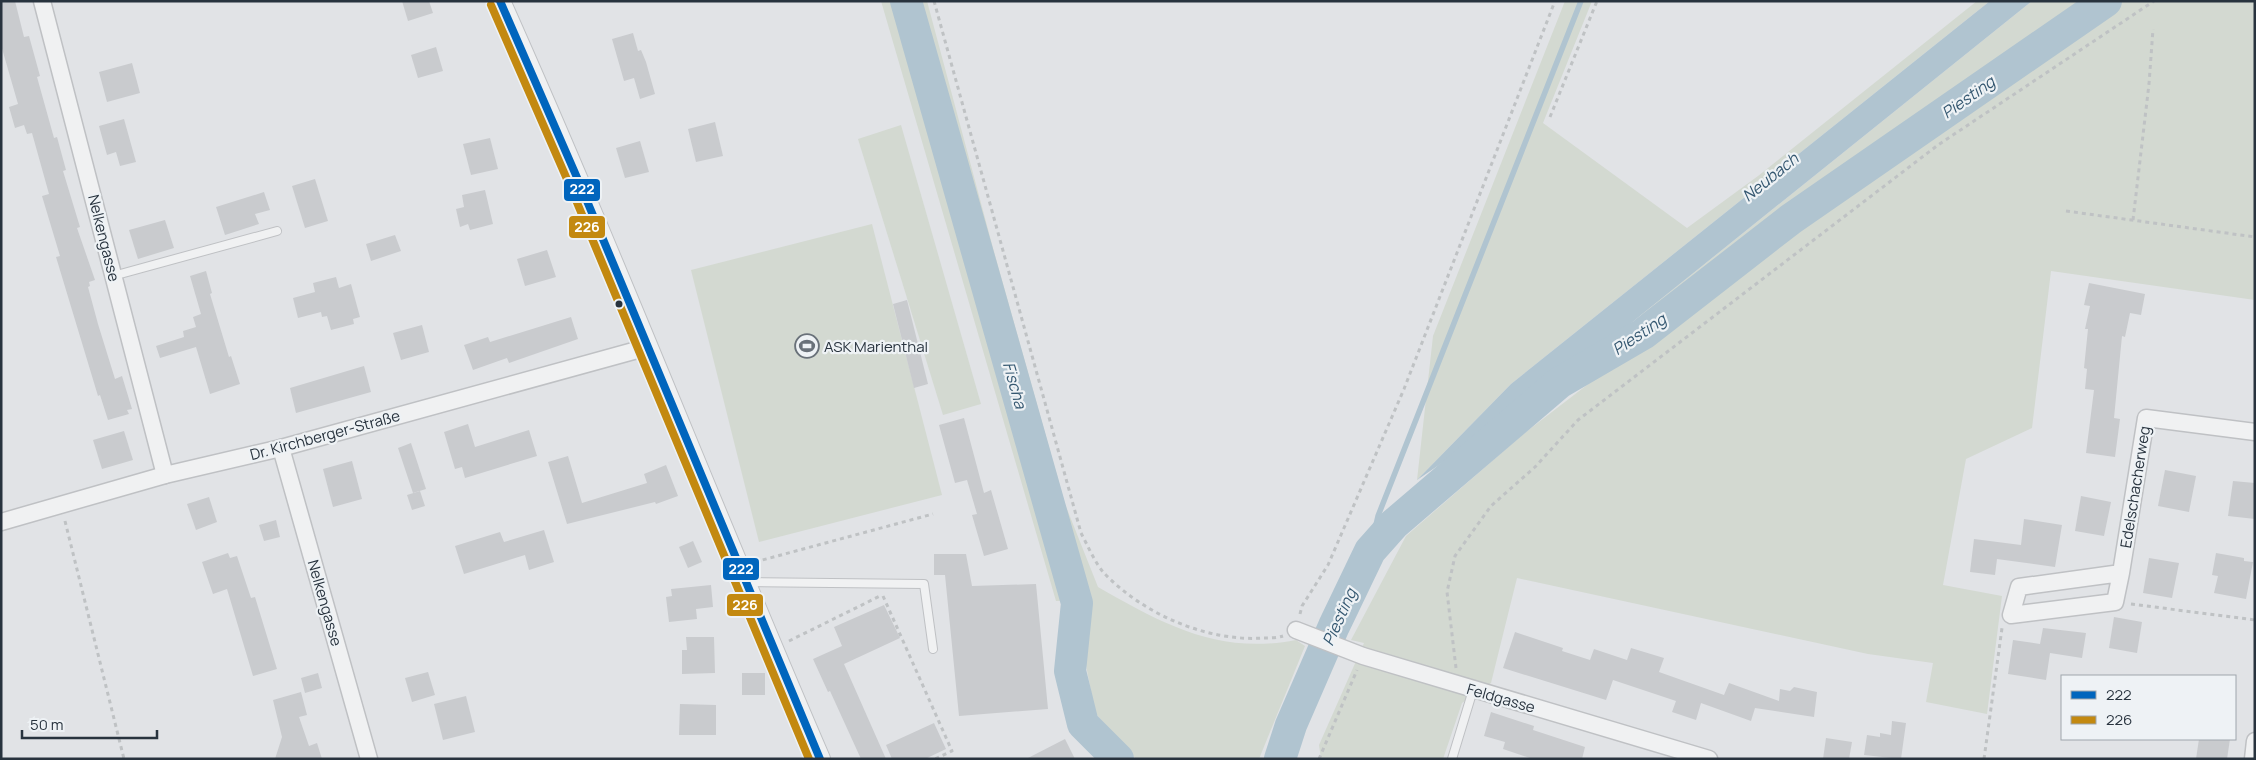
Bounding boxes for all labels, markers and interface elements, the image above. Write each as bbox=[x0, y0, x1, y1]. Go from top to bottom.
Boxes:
water label: Piesting bbox=[1937, 70, 2000, 123]
water label: Neubach bbox=[1737, 147, 1803, 206]
line badge: 222 bbox=[563, 178, 601, 202]
text: 222 bbox=[569, 179, 595, 198]
street label: Nelkengasse bbox=[83, 192, 125, 284]
line badge: 226 bbox=[568, 215, 606, 239]
text: 226 bbox=[574, 217, 600, 236]
unlabelled marker bbox=[614, 299, 624, 309]
water label: Piesting bbox=[1608, 307, 1671, 360]
sports icon: ASK Marienthal bbox=[794, 333, 820, 359]
place label: ASK Marienthal bbox=[824, 336, 928, 357]
water label: Fischa bbox=[998, 359, 1032, 412]
street label: Dr. Kirchberger-Straße bbox=[248, 405, 403, 465]
street label: Edelschacherweg bbox=[2115, 424, 2155, 550]
street label: Nelkengasse bbox=[303, 557, 347, 649]
line badge: 222 bbox=[722, 557, 760, 581]
text: 222 bbox=[728, 559, 754, 578]
water label: Piesting bbox=[1317, 584, 1362, 649]
line badge: 226 bbox=[726, 593, 764, 617]
text: 226 bbox=[732, 595, 758, 614]
legend bbox=[2061, 675, 2236, 740]
street label: Feldgasse bbox=[1464, 678, 1538, 718]
text: 222 bbox=[2106, 684, 2132, 705]
scale bar bbox=[22, 708, 158, 740]
text: 226 bbox=[2106, 709, 2132, 730]
text: 50 m bbox=[30, 714, 64, 735]

